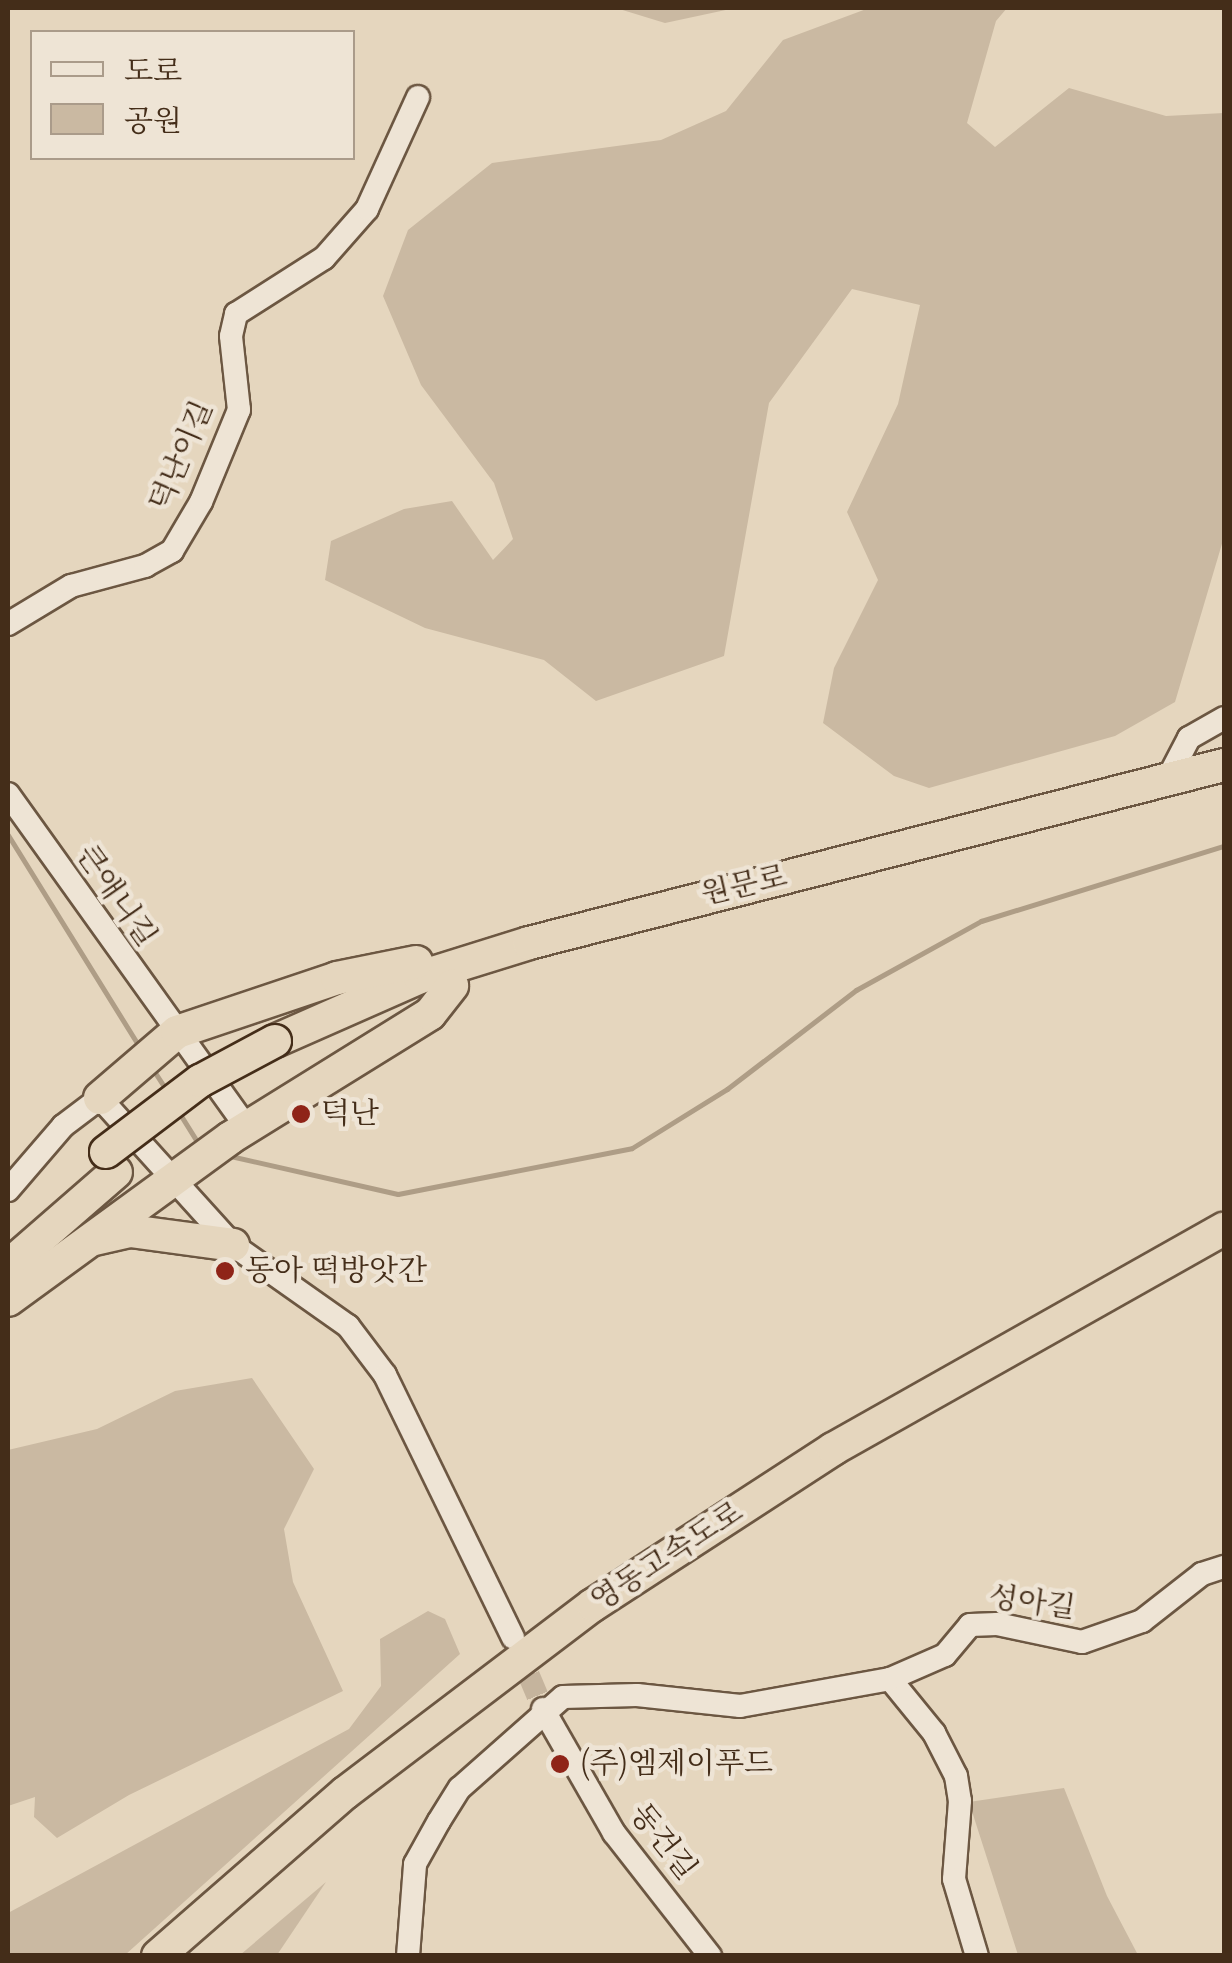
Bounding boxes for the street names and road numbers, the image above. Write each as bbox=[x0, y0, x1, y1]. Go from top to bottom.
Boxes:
street label: 덕난이길 bbox=[143, 396, 221, 516]
street label: 큰애니길 bbox=[68, 838, 164, 954]
street label: 원문로 bbox=[698, 859, 790, 913]
street label: 영동고속도로 bbox=[584, 1495, 750, 1619]
street label: 성아길 bbox=[986, 1579, 1078, 1627]
street label: 동건길 bbox=[622, 1797, 704, 1887]

